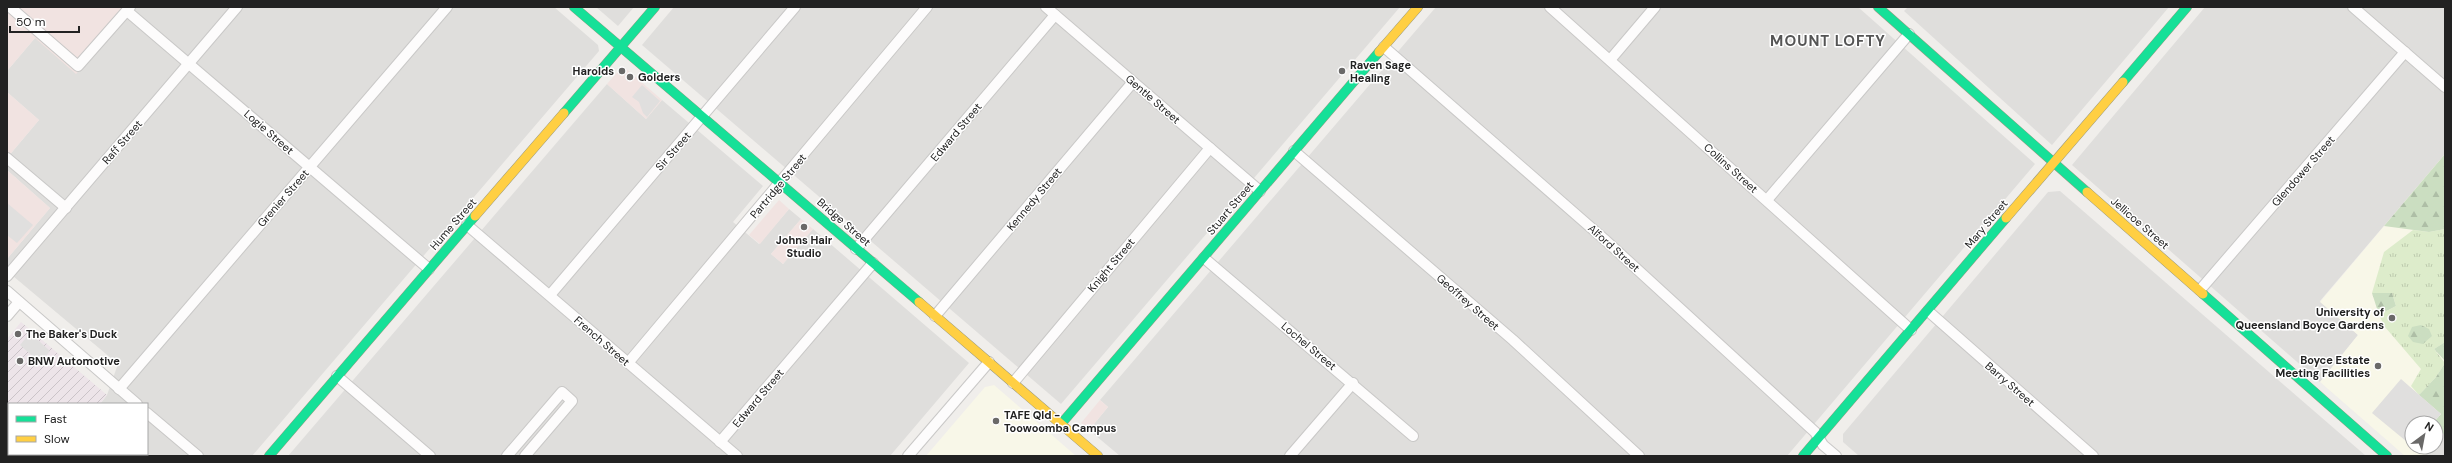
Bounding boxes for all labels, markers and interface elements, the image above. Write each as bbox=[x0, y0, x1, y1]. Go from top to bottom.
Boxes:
scale bar bbox=[10, 8, 79, 34]
text: 50 m bbox=[16, 14, 45, 30]
district label: MOUNT LOFTY bbox=[1770, 31, 1886, 51]
place label: Raven Sage Healing bbox=[1350, 58, 1411, 85]
place label: Harolds bbox=[573, 64, 614, 78]
marker: Harolds bbox=[617, 66, 627, 76]
marker: Raven Sage Healing bbox=[1337, 66, 1347, 76]
place label: Golders bbox=[638, 70, 681, 84]
street label: Gentle Street bbox=[1123, 71, 1183, 127]
marker: Golders bbox=[625, 72, 635, 82]
street label: Edward Street bbox=[927, 100, 985, 164]
street label: Logie Street bbox=[241, 107, 297, 157]
street label: Raff Street bbox=[99, 117, 145, 167]
street label: Sir Street bbox=[652, 129, 694, 173]
street label: Glendower Street bbox=[2268, 133, 2338, 209]
street label: Collins Street bbox=[1701, 140, 1761, 196]
street label: Partridge Street bbox=[747, 151, 809, 221]
street label: Kennedy Street bbox=[1003, 165, 1065, 233]
street label: Grenier Street bbox=[254, 166, 312, 230]
street label: Stuart Street bbox=[1204, 178, 1256, 238]
street label: Jellicoe Street bbox=[2108, 194, 2172, 252]
street label: Hume Street bbox=[427, 195, 479, 253]
street label: Bridge Street bbox=[814, 195, 874, 249]
street label: Mary Street bbox=[1962, 197, 2010, 251]
street label: Alford Street bbox=[1585, 221, 1643, 275]
marker: Johns Hair Studio bbox=[799, 222, 809, 232]
place label: Johns Hair Studio bbox=[776, 233, 833, 260]
street label: Knight Street bbox=[1084, 235, 1138, 295]
street label: Geoffrey Street bbox=[1434, 271, 1502, 333]
place label: University of Queensland Boyce Gardens bbox=[2236, 305, 2384, 332]
street label: French Street bbox=[571, 313, 633, 369]
marker: University of Queensland Boyce Gardens bbox=[2387, 313, 2397, 323]
street label: Lochel Street bbox=[1279, 319, 1339, 373]
place label: The Baker's Duck bbox=[26, 327, 118, 341]
marker: The Baker's Duck bbox=[13, 329, 23, 339]
place label: Boyce Estate Meeting Facilities bbox=[2275, 353, 2370, 380]
place label: BNW Automotive bbox=[28, 354, 120, 368]
marker: BNW Automotive bbox=[15, 356, 25, 366]
street label: Barry Street bbox=[1982, 359, 2038, 409]
marker: Boyce Estate Meeting Facilities bbox=[2373, 361, 2383, 371]
street label: Edward Street bbox=[729, 366, 787, 430]
legend bbox=[8, 403, 148, 455]
place label: TAFE Qld - Toowoomba Campus bbox=[1004, 408, 1117, 435]
text: Fast bbox=[44, 411, 67, 427]
north arrow bbox=[2404, 415, 2444, 455]
marker: TAFE Qld - Toowoomba Campus bbox=[991, 416, 1001, 426]
text: N bbox=[2422, 418, 2436, 435]
text: Slow bbox=[44, 431, 70, 447]

